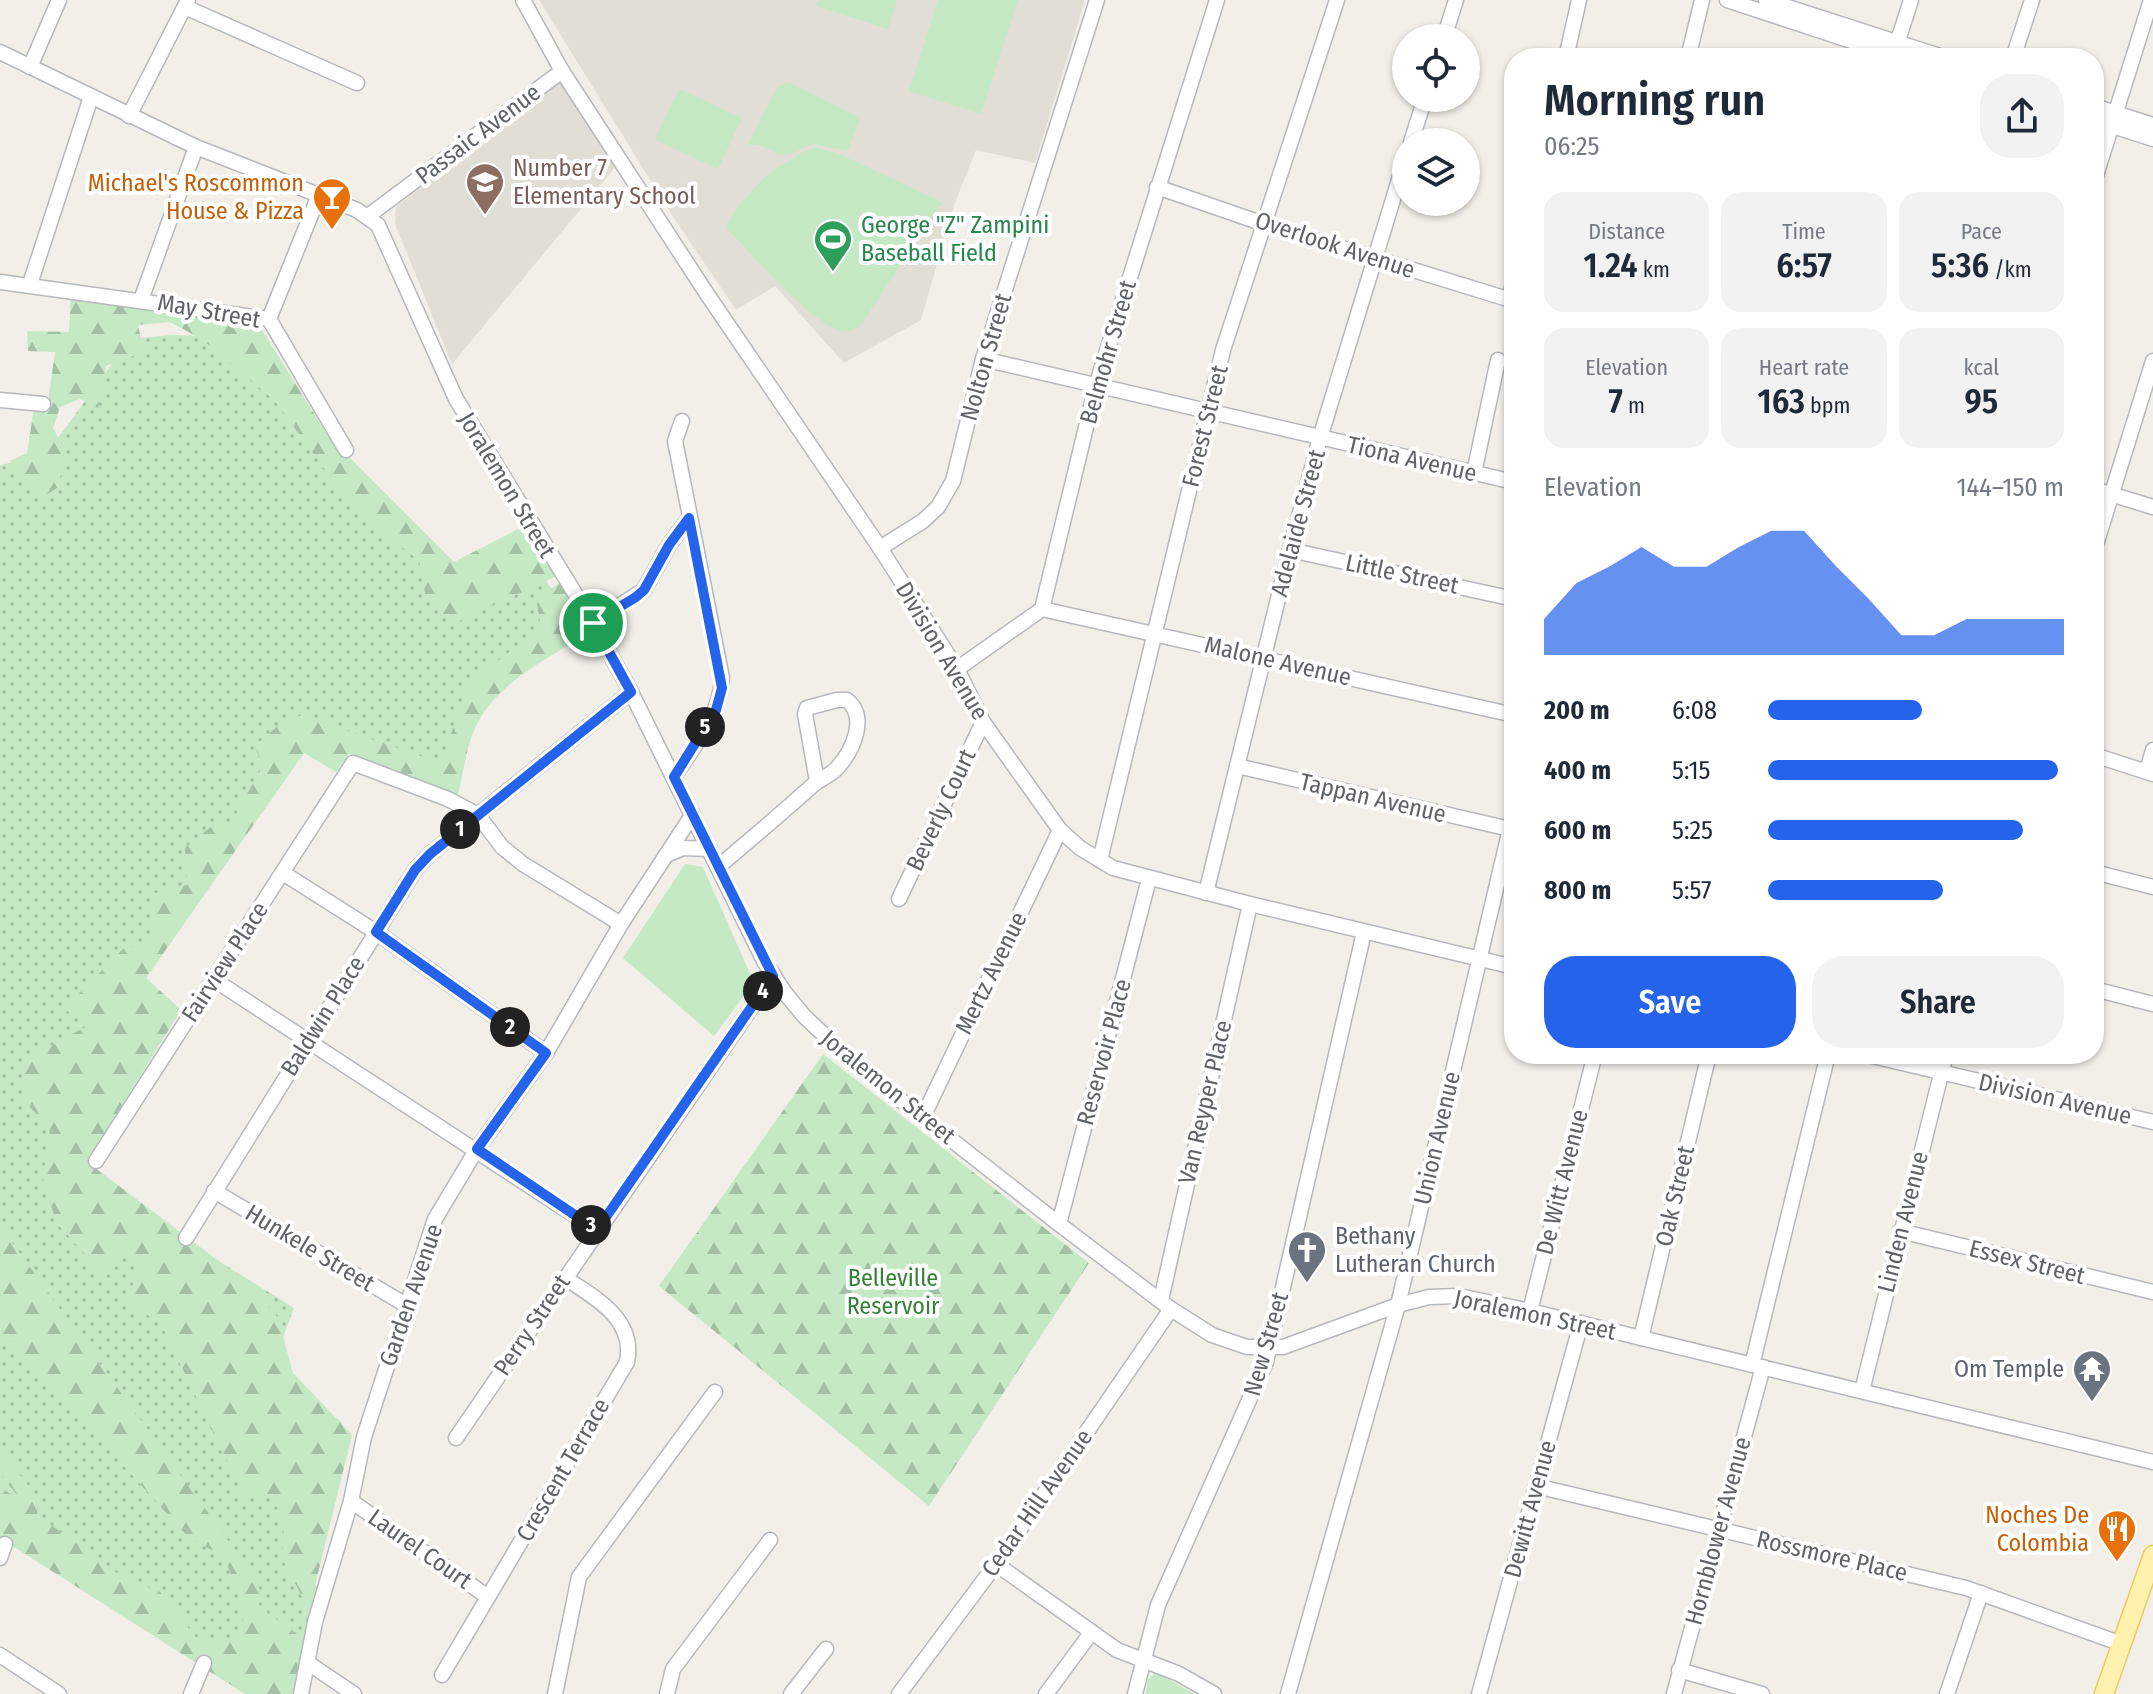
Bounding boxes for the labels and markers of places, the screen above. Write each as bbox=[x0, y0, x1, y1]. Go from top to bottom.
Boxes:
place label: Number 7 Elementary School bbox=[513, 154, 696, 210]
school or university icon: Number 7 Elementary School bbox=[464, 161, 506, 216]
place label: Michael's Roscommon House & Pizza bbox=[88, 169, 304, 225]
bar icon: Michael's Roscommon House & Pizza bbox=[311, 176, 353, 231]
place label: George "Z" Zampini Baseball Field bbox=[861, 211, 1049, 267]
sports icon: George "Z" Zampini Baseball Field bbox=[812, 218, 854, 273]
pin bbox=[559, 589, 627, 657]
pin: 5 bbox=[685, 707, 725, 747]
pin: 1 bbox=[440, 809, 480, 849]
pin: 4 bbox=[743, 971, 783, 1011]
pin: 2 bbox=[490, 1007, 530, 1047]
pin: 3 bbox=[571, 1205, 611, 1245]
place label: Bethany Lutheran Church bbox=[1335, 1222, 1496, 1278]
church icon: Bethany Lutheran Church bbox=[1286, 1229, 1328, 1284]
temple icon: Om Temple bbox=[2071, 1348, 2113, 1403]
place label: Om Temple bbox=[1954, 1355, 2064, 1383]
place label: Noches De Colombia bbox=[1985, 1501, 2089, 1557]
restaurant icon: Noches De Colombia bbox=[2096, 1508, 2138, 1563]

